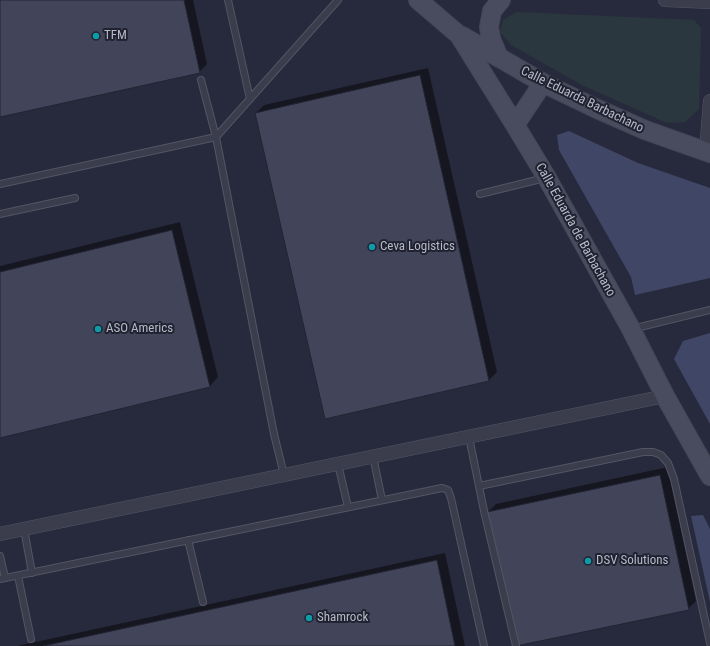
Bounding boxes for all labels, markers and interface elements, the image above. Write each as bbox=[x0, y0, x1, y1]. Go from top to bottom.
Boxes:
place label: TFM bbox=[104, 28, 127, 44]
marker: TFM bbox=[91, 31, 101, 41]
street label: Calle Eduarda Barbachano bbox=[518, 63, 646, 137]
street label: Calle Eduarda de Barbachano bbox=[532, 161, 618, 299]
place label: Ceva Logistics bbox=[380, 239, 455, 255]
marker: Ceva Logistics bbox=[367, 242, 377, 252]
place label: ASO Americs bbox=[106, 321, 173, 337]
marker: ASO Americs bbox=[93, 324, 103, 334]
place label: DSV Solutions bbox=[596, 553, 669, 569]
marker: DSV Solutions bbox=[583, 556, 593, 566]
place label: Shamrock bbox=[317, 610, 368, 626]
marker: Shamrock bbox=[304, 613, 314, 623]

